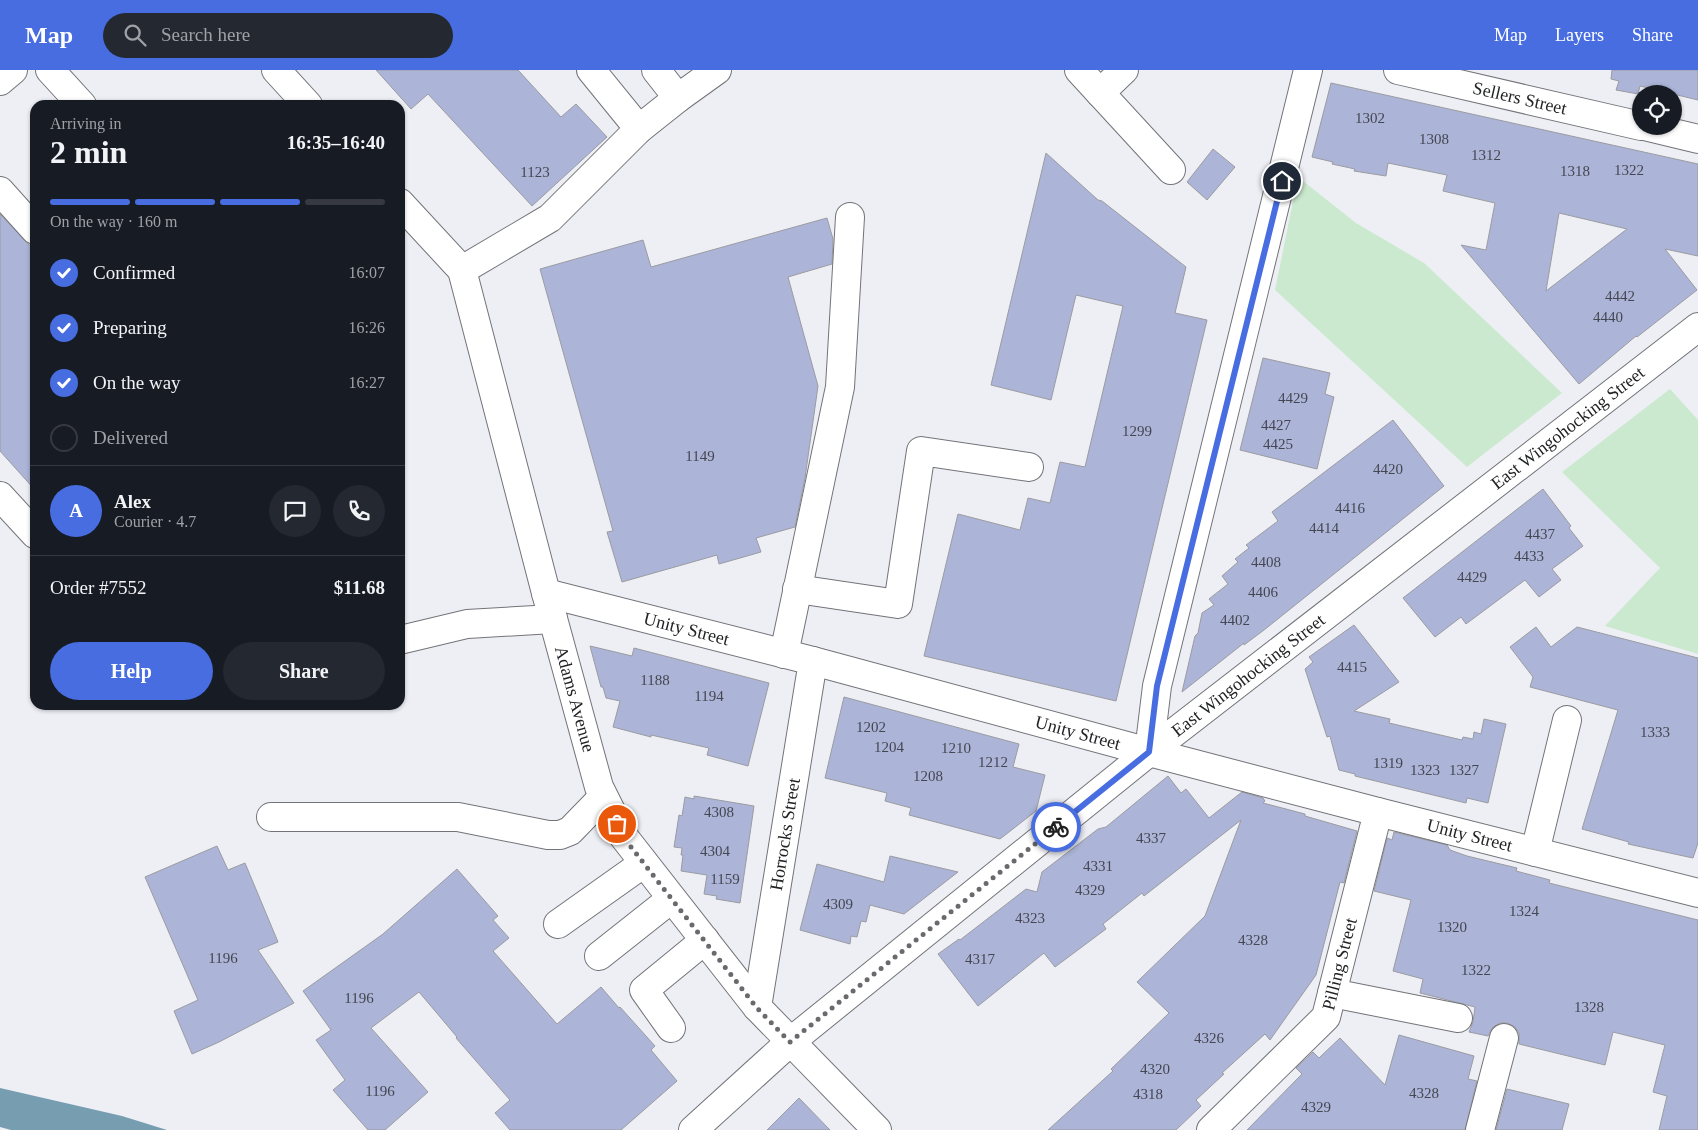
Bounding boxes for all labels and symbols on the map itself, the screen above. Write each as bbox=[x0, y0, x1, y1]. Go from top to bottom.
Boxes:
street label: Sellers Street bbox=[1471, 78, 1569, 119]
house number: 1302 bbox=[1355, 110, 1385, 126]
house number: 1308 bbox=[1419, 131, 1449, 147]
house number: 1312 bbox=[1471, 147, 1501, 163]
pin bbox=[1261, 160, 1303, 202]
house number: 1322 bbox=[1614, 162, 1644, 178]
house number: 1318 bbox=[1560, 163, 1590, 179]
house number: 1123 bbox=[520, 164, 550, 180]
house number: 4442 bbox=[1605, 288, 1635, 304]
house number: 4440 bbox=[1593, 309, 1623, 325]
street label: East Wingohocking Street bbox=[1487, 362, 1648, 493]
house number: 4429 bbox=[1278, 390, 1308, 406]
house number: 4427 bbox=[1261, 417, 1292, 433]
house number: 1299 bbox=[1122, 423, 1152, 439]
house number: 4425 bbox=[1263, 436, 1293, 452]
house number: 1149 bbox=[685, 448, 715, 464]
house number: 4420 bbox=[1373, 461, 1403, 477]
house number: 4416 bbox=[1335, 500, 1366, 516]
house number: 4414 bbox=[1309, 520, 1340, 536]
house number: 4437 bbox=[1525, 526, 1556, 542]
house number: 4433 bbox=[1514, 548, 1544, 564]
house number: 4408 bbox=[1251, 554, 1281, 570]
house number: 4429 bbox=[1457, 569, 1487, 585]
house number: 4406 bbox=[1248, 584, 1279, 600]
street label: Unity Street bbox=[642, 608, 731, 649]
street label: East Wingohocking Street bbox=[1168, 610, 1329, 741]
house number: 4402 bbox=[1220, 612, 1250, 628]
street label: Adams Avenue bbox=[551, 644, 599, 754]
house number: 4415 bbox=[1337, 659, 1367, 675]
house number: 1188 bbox=[640, 672, 670, 688]
house number: 1194 bbox=[694, 688, 724, 704]
street label: Unity Street bbox=[1033, 712, 1123, 754]
house number: 1202 bbox=[856, 719, 886, 735]
house number: 1333 bbox=[1640, 724, 1670, 740]
house number: 1204 bbox=[874, 739, 905, 755]
house number: 1210 bbox=[941, 740, 971, 756]
house number: 1212 bbox=[978, 754, 1008, 770]
house number: 1319 bbox=[1373, 755, 1403, 771]
house number: 1323 bbox=[1410, 762, 1440, 778]
house number: 1327 bbox=[1449, 762, 1480, 778]
house number: 1208 bbox=[913, 768, 943, 784]
street label: Horrocks Street bbox=[766, 777, 804, 892]
courier bbox=[1031, 802, 1081, 852]
pin bbox=[596, 803, 638, 845]
house number: 4308 bbox=[704, 804, 734, 820]
street label: Unity Street bbox=[1425, 815, 1515, 856]
house number: 4337 bbox=[1136, 830, 1167, 846]
house number: 4304 bbox=[700, 843, 731, 859]
house number: 4331 bbox=[1083, 858, 1113, 874]
house number: 1159 bbox=[710, 871, 740, 887]
house number: 4329 bbox=[1075, 882, 1105, 898]
house number: 4309 bbox=[823, 896, 853, 912]
house number: 1324 bbox=[1509, 903, 1540, 919]
house number: 4323 bbox=[1015, 910, 1045, 926]
street label: Pilling Street bbox=[1318, 916, 1361, 1012]
house number: 1320 bbox=[1437, 919, 1467, 935]
house number: 4328 bbox=[1238, 932, 1268, 948]
house number: 1196 bbox=[208, 950, 238, 966]
house number: 4317 bbox=[965, 951, 996, 967]
house number: 1322 bbox=[1461, 962, 1491, 978]
house number: 1196 bbox=[344, 990, 374, 1006]
house number: 1328 bbox=[1574, 999, 1604, 1015]
house number: 4326 bbox=[1194, 1030, 1225, 1046]
house number: 4320 bbox=[1140, 1061, 1170, 1077]
house number: 1196 bbox=[365, 1083, 395, 1099]
house number: 4328 bbox=[1409, 1085, 1439, 1101]
house number: 4318 bbox=[1133, 1086, 1163, 1102]
house number: 4329 bbox=[1301, 1099, 1331, 1115]

